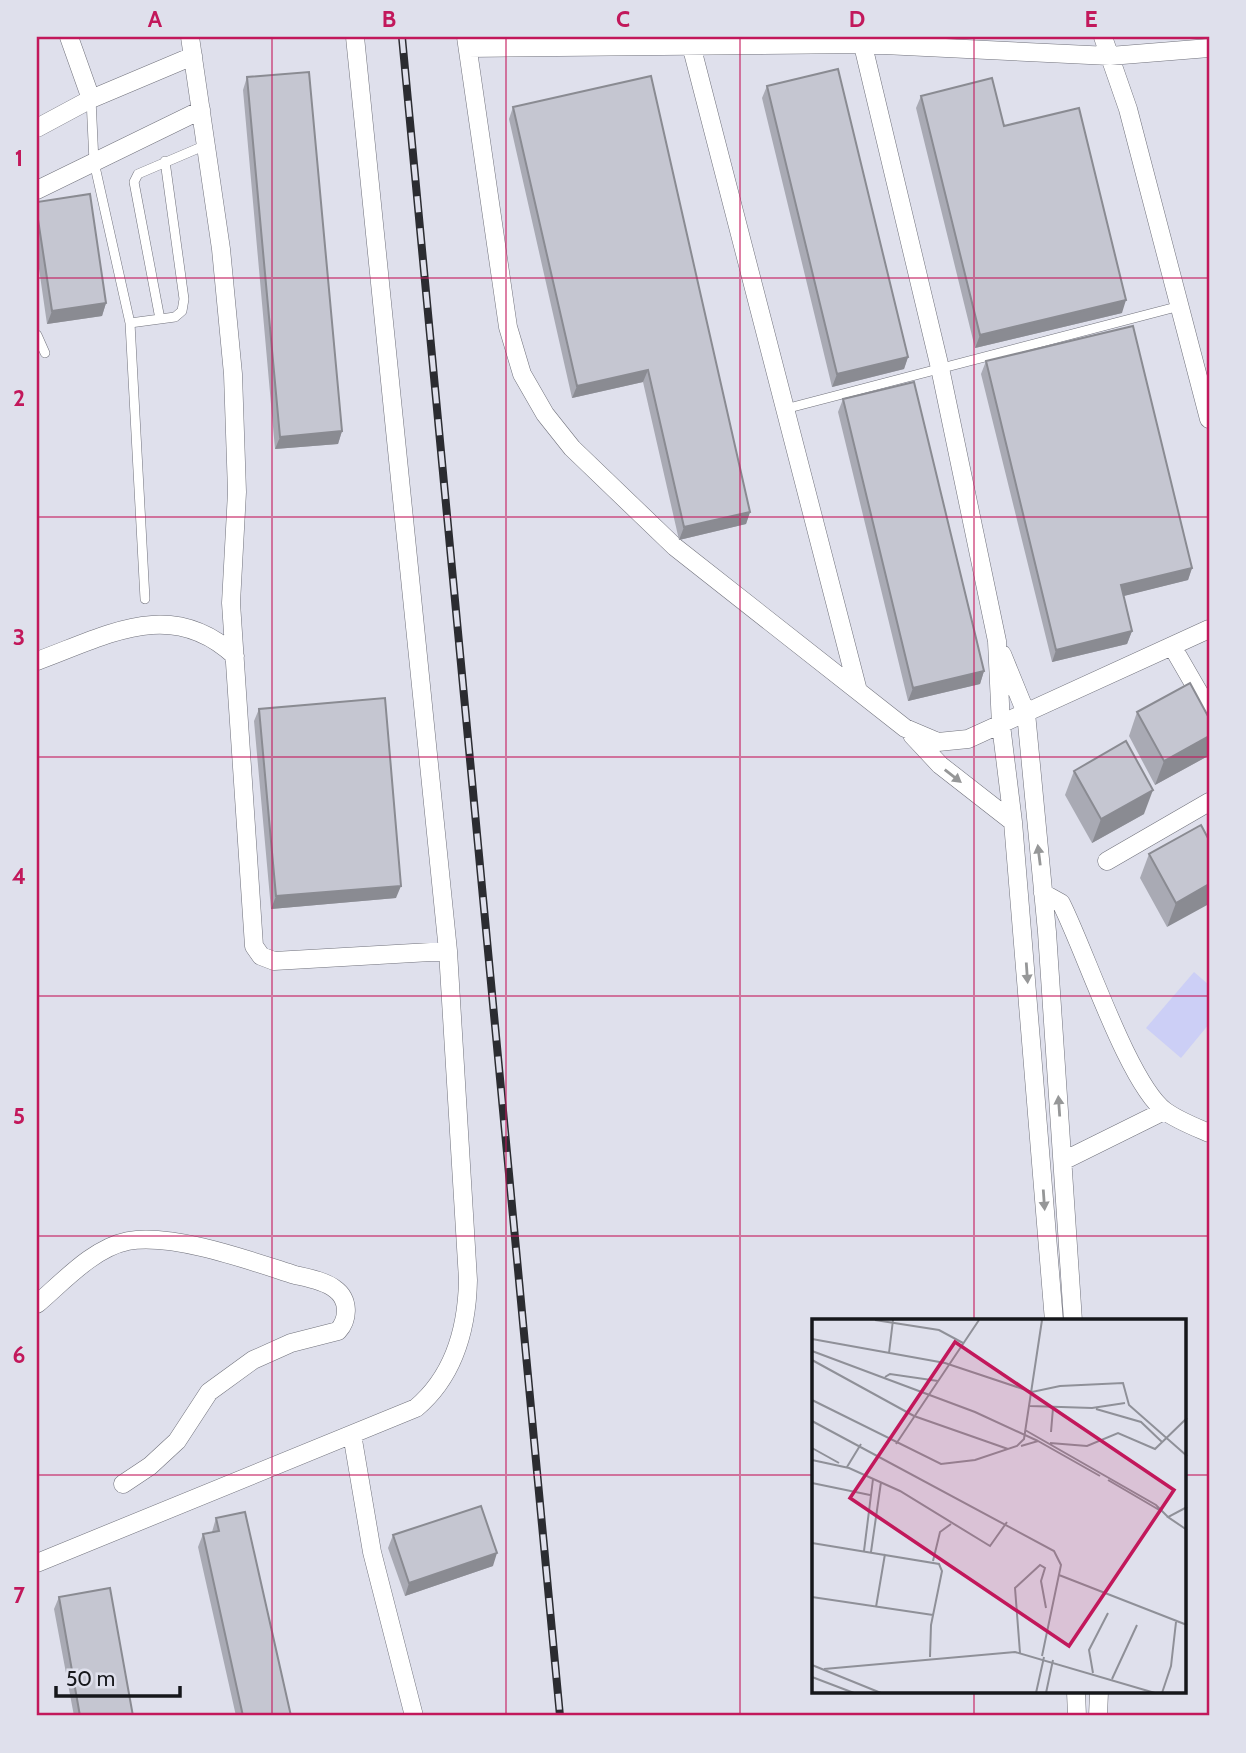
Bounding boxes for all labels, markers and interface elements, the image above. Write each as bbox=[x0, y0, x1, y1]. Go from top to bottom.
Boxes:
text: A bbox=[148, 5, 163, 33]
text: B bbox=[382, 5, 396, 33]
text: C bbox=[616, 5, 630, 33]
text: D bbox=[849, 5, 865, 33]
text: E bbox=[1084, 5, 1098, 33]
text: 1 bbox=[15, 144, 23, 172]
text: 2 bbox=[13, 384, 25, 412]
text: 3 bbox=[13, 623, 25, 651]
one-way arrow bbox=[944, 768, 962, 783]
one-way arrow bbox=[1033, 844, 1044, 866]
text: 4 bbox=[12, 862, 26, 890]
one-way arrow bbox=[1022, 962, 1033, 984]
one-way arrow bbox=[1053, 1095, 1064, 1117]
text: 5 bbox=[13, 1102, 25, 1130]
one-way arrow bbox=[1039, 1189, 1050, 1211]
inset map bbox=[812, 1319, 1186, 1694]
text: 6 bbox=[13, 1341, 25, 1369]
text: 7 bbox=[13, 1581, 25, 1609]
scale bar bbox=[56, 1655, 180, 1699]
text: 50 m bbox=[66, 1666, 115, 1691]

